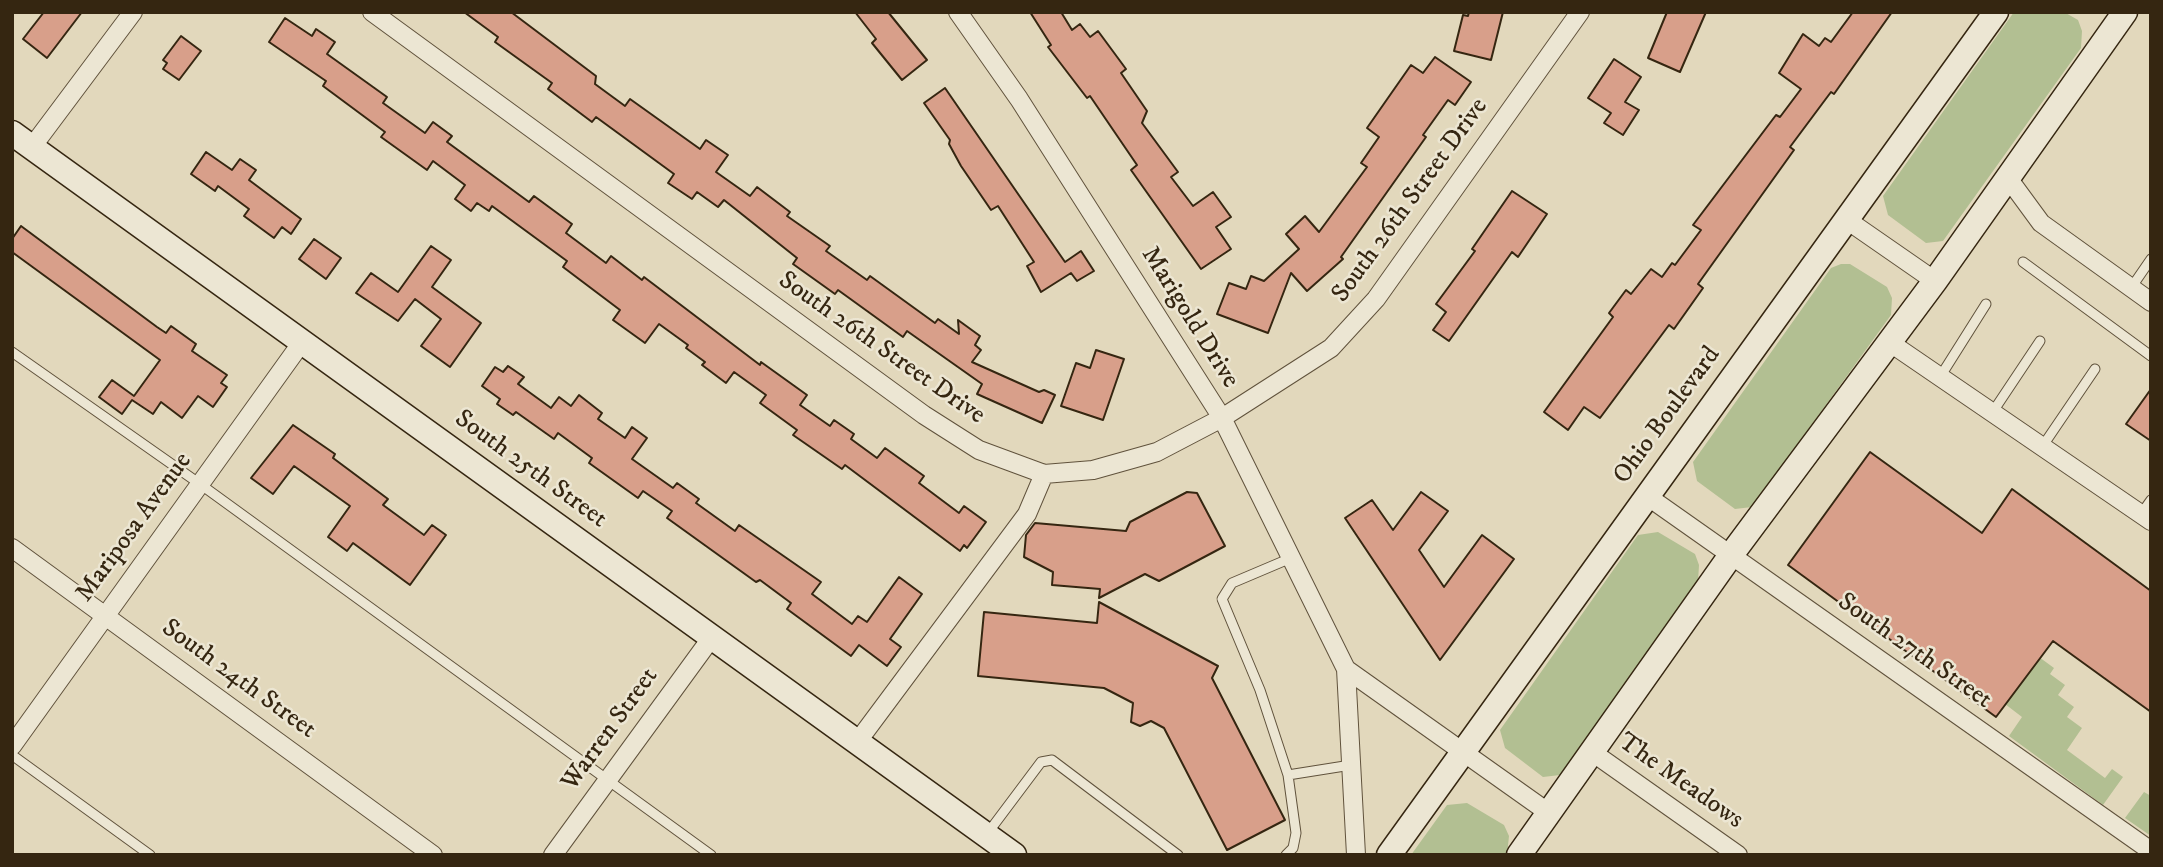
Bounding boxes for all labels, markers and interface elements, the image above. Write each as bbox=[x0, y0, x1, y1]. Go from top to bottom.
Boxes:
street label: South 26th Street Drive bbox=[1326, 93, 1496, 309]
street label: Marigold Drive bbox=[1133, 242, 1245, 394]
street label: South 26th Street Drive bbox=[772, 266, 990, 432]
street label: Ohio Boulevard bbox=[1608, 341, 1728, 491]
street label: South 25th Street bbox=[448, 404, 612, 536]
street label: Mariposa Avenue bbox=[70, 447, 200, 609]
street label: South 27th Street bbox=[1831, 587, 1997, 717]
street label: South 24th Street bbox=[155, 614, 321, 746]
street label: Warren Street bbox=[556, 663, 666, 797]
street label: The Meadows bbox=[1611, 727, 1749, 837]

